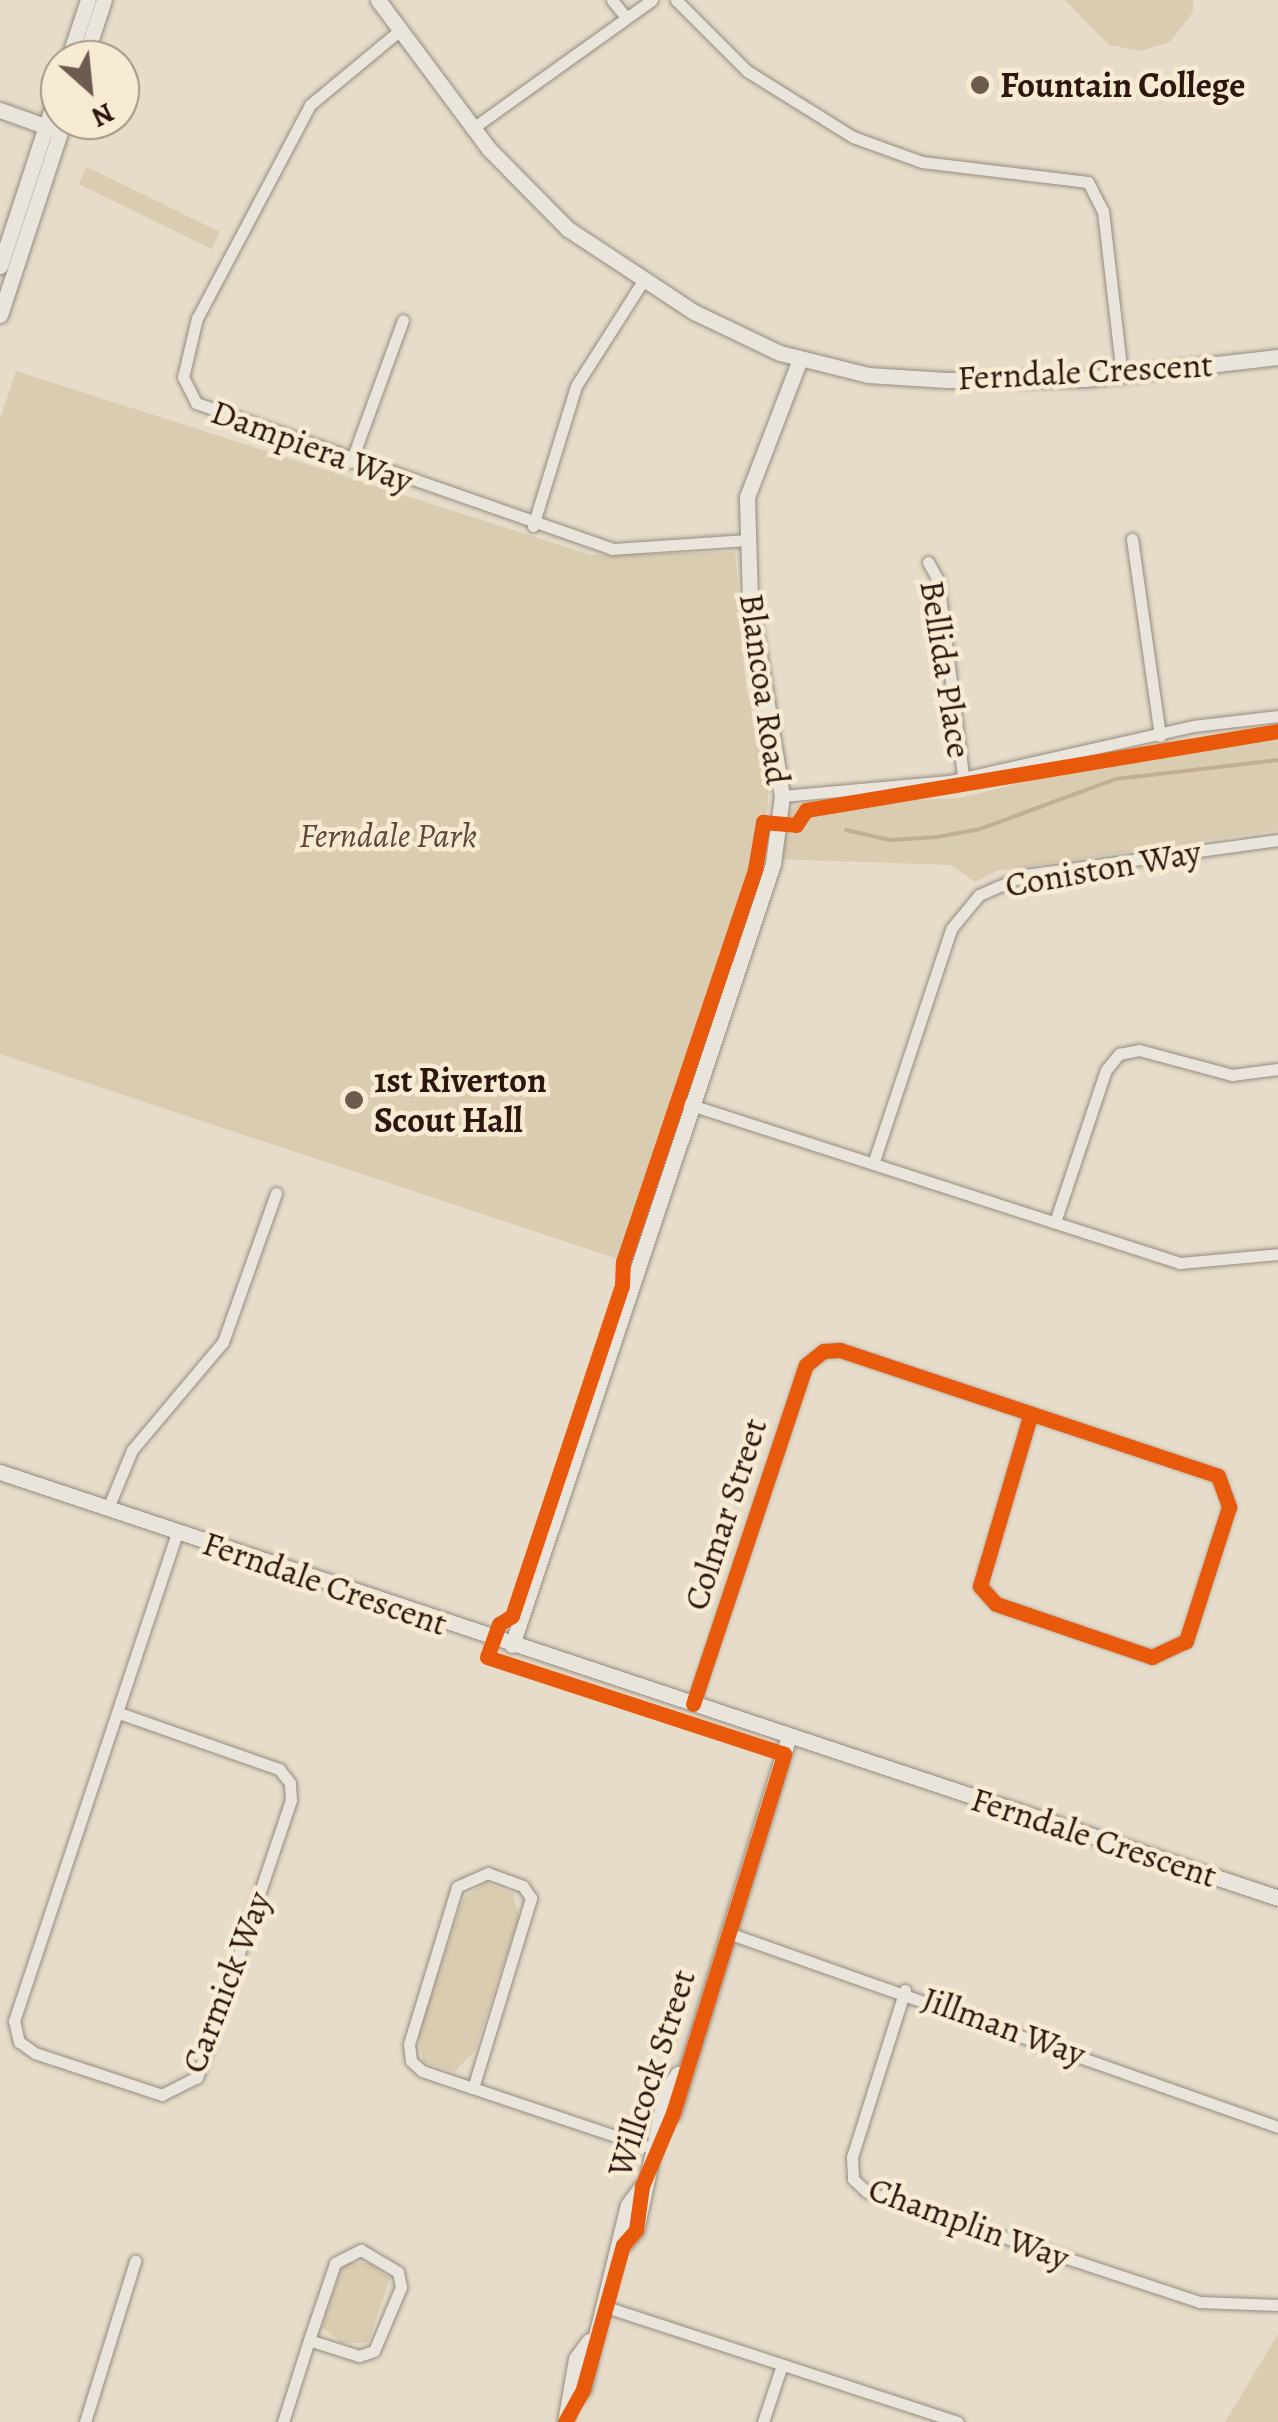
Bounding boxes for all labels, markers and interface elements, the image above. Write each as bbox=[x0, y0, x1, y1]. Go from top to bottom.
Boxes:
north arrow bbox=[40, 40, 140, 140]
place label: Fountain College bbox=[1000, 64, 1245, 106]
marker: Fountain College bbox=[969, 74, 991, 96]
text: N bbox=[85, 93, 120, 137]
street label: Ferndale Crescent bbox=[956, 343, 1214, 399]
street label: Dampiera Way bbox=[205, 390, 419, 502]
street label: Bellida Place bbox=[911, 577, 981, 761]
street label: Blancoa Road bbox=[731, 591, 799, 787]
park label: Ferndale Park bbox=[299, 814, 477, 856]
street label: Coniston Way bbox=[1002, 830, 1204, 906]
place label: 1st Riverton Scout Hall bbox=[374, 1059, 547, 1141]
marker: 1st Riverton Scout Hall bbox=[343, 1089, 365, 1111]
street label: Colmar Street bbox=[674, 1413, 776, 1615]
street label: Ferndale Crescent bbox=[197, 1522, 453, 1644]
street label: Ferndale Crescent bbox=[966, 1778, 1222, 1896]
street label: Carmick Way bbox=[172, 1885, 280, 2079]
street label: Willcock Street bbox=[598, 1964, 704, 2182]
street label: Jillman Way bbox=[917, 1977, 1091, 2075]
street label: Champlin Way bbox=[863, 2167, 1075, 2279]

